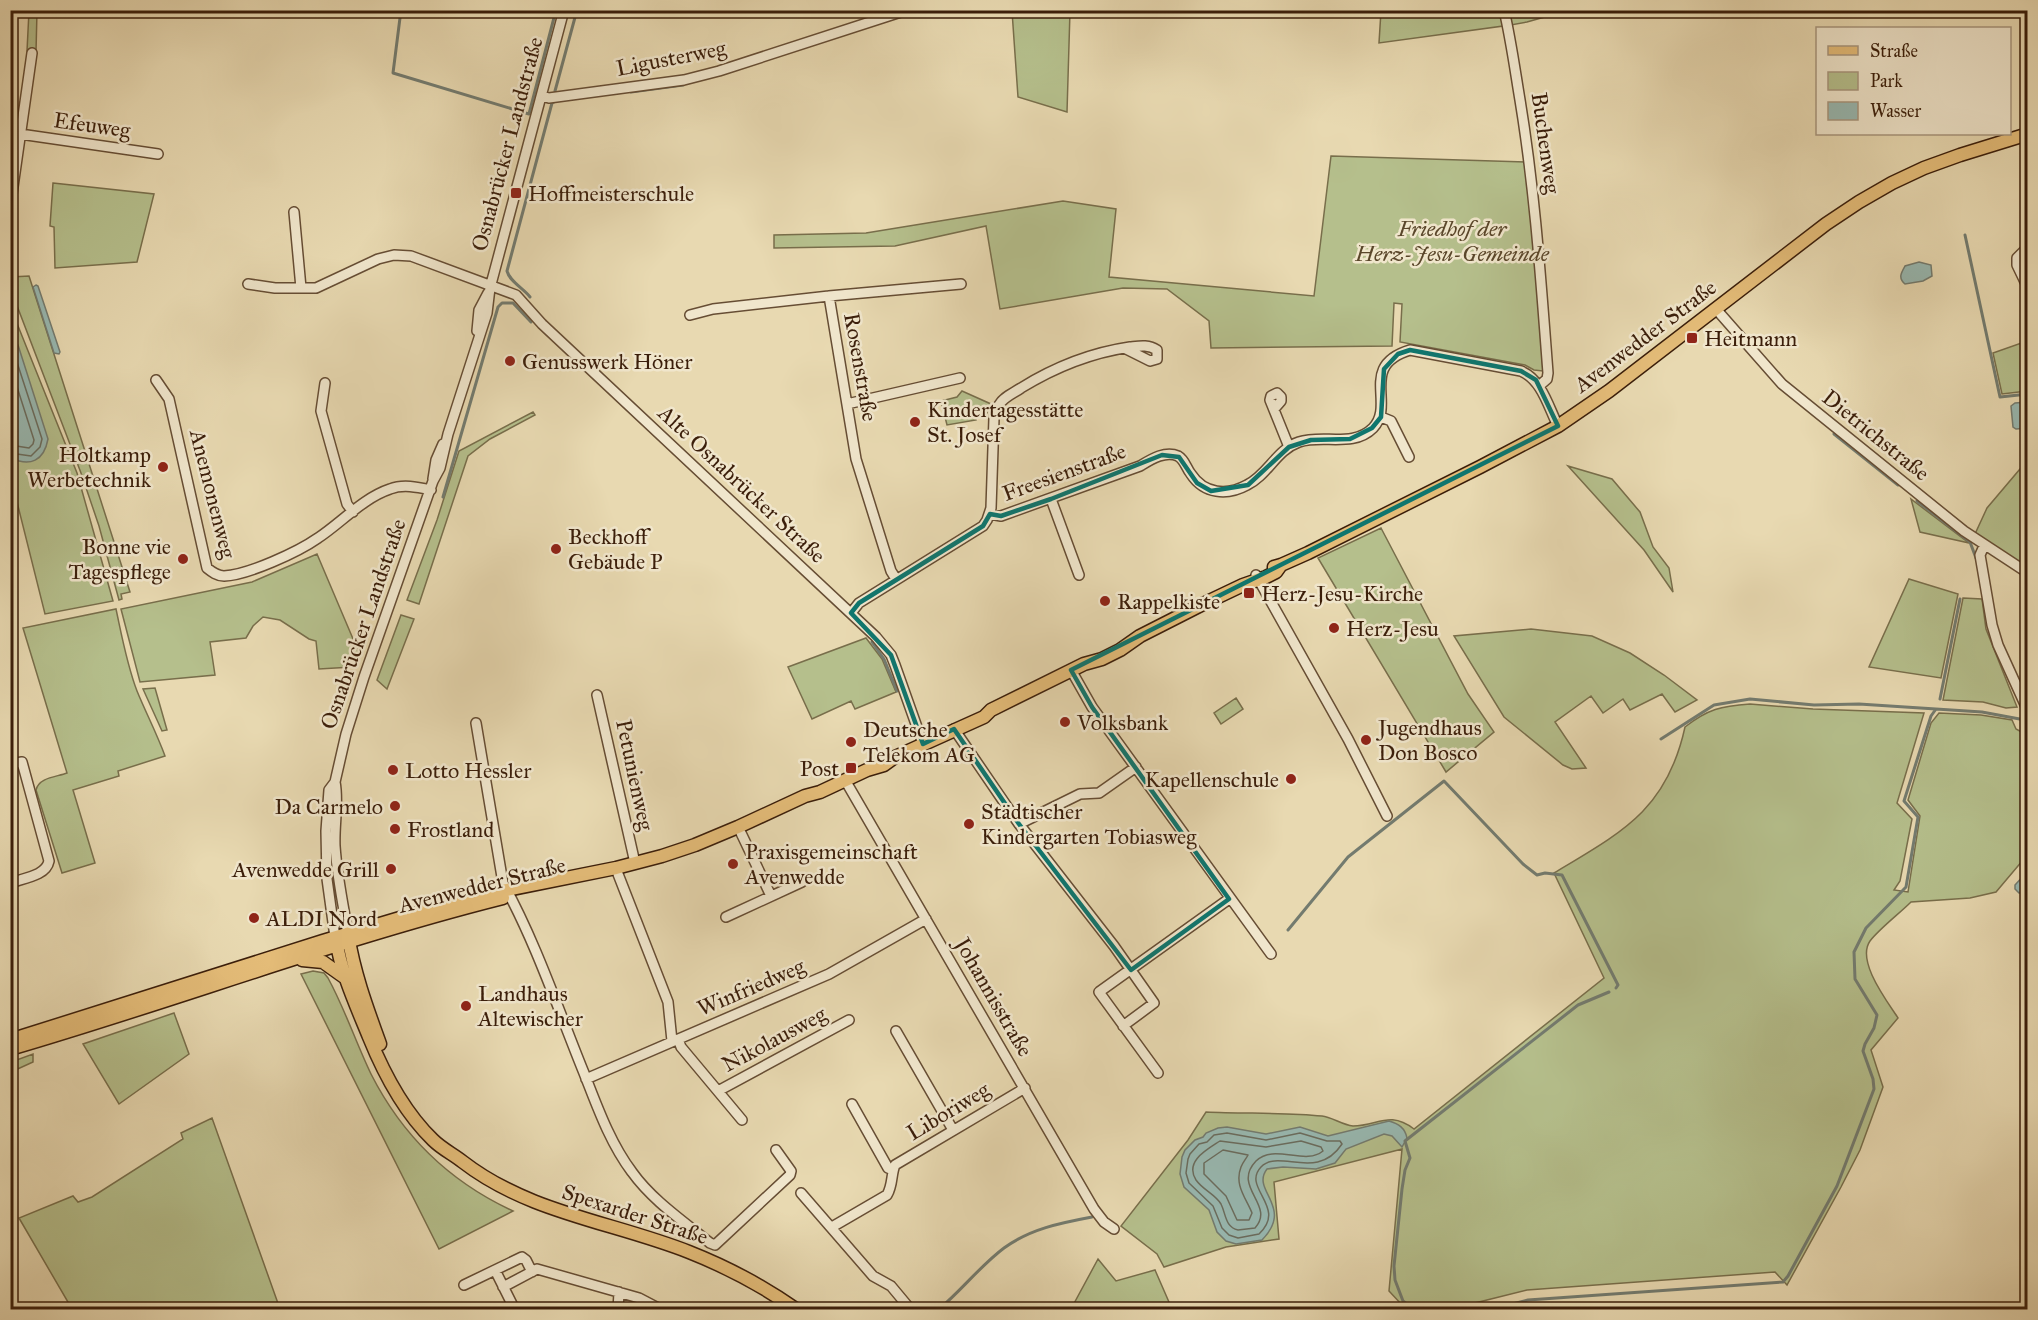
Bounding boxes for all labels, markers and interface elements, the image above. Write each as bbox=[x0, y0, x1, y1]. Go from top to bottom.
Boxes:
legend bbox=[1816, 27, 2011, 135]
street label: Osnabrücker Landstraße bbox=[465, 34, 549, 254]
street label: Ligusterweg bbox=[614, 34, 729, 82]
text: Straße bbox=[1870, 40, 1918, 62]
text: Park bbox=[1870, 70, 1903, 92]
street label: Buchenweg bbox=[1526, 91, 1567, 196]
text: Wasser bbox=[1870, 100, 1921, 122]
street label: Efeuweg bbox=[52, 106, 133, 144]
place label: Hoffmeisterschule bbox=[528, 180, 694, 207]
marker: Hoffmeisterschule bbox=[509, 186, 523, 200]
park label: Friedhof der Herz-Jesu-Gemeinde bbox=[1354, 215, 1550, 267]
street label: Avenwedder Straße bbox=[1568, 274, 1722, 399]
street label: Rosenstraße bbox=[838, 311, 884, 423]
place label: Heitmann bbox=[1704, 325, 1797, 352]
marker: Heitmann bbox=[1685, 331, 1699, 345]
place label: Genusswerk Höner bbox=[522, 348, 693, 375]
marker: Genusswerk Höner bbox=[503, 354, 517, 368]
street label: Dietrichstraße bbox=[1817, 384, 1935, 486]
place label: Kindertagesstätte St. Josef bbox=[927, 396, 1083, 448]
street label: Alte Osnabrücker Straße bbox=[652, 399, 831, 569]
marker: Kindertagesstätte St. Josef bbox=[908, 415, 922, 429]
street label: Anemonenweg bbox=[184, 426, 242, 562]
street label: Freesienstraße bbox=[999, 437, 1129, 507]
place label: Holtkamp Werbetechnik bbox=[27, 441, 152, 493]
marker: Holtkamp Werbetechnik bbox=[156, 460, 170, 474]
street label: Osnabrücker Landstraße bbox=[314, 515, 412, 733]
place label: Beckhoff Gebäude P bbox=[568, 523, 663, 575]
place label: Bonne vie Tagespflege bbox=[68, 533, 171, 585]
marker: Beckhoff Gebäude P bbox=[549, 542, 563, 556]
marker: Bonne vie Tagespflege bbox=[176, 552, 190, 566]
place label: Herz-Jesu-Kirche bbox=[1261, 580, 1423, 607]
marker: Herz-Jesu-Kirche bbox=[1242, 586, 1256, 600]
place label: Rappelkiste bbox=[1117, 588, 1220, 615]
marker: Rappelkiste bbox=[1098, 594, 1112, 608]
place label: Herz-Jesu bbox=[1346, 615, 1439, 642]
marker: Herz-Jesu bbox=[1327, 621, 1341, 635]
place label: Volksbank bbox=[1076, 709, 1169, 736]
place label: Jugendhaus Don Bosco bbox=[1376, 714, 1482, 766]
marker: Volksbank bbox=[1058, 715, 1072, 729]
place label: Deutsche Telekom AG bbox=[863, 716, 975, 768]
street label: Petunienweg bbox=[610, 717, 660, 834]
marker: Jugendhaus Don Bosco bbox=[1359, 733, 1373, 747]
marker: Deutsche Telekom AG bbox=[844, 735, 858, 749]
place label: Post bbox=[800, 755, 839, 782]
place label: Lotto Hessler bbox=[405, 757, 532, 784]
marker: Post bbox=[844, 761, 858, 775]
marker: Lotto Hessler bbox=[386, 763, 400, 777]
place label: Kapellenschule bbox=[1145, 766, 1279, 793]
marker: Kapellenschule bbox=[1284, 772, 1298, 786]
place label: Da Carmelo bbox=[274, 793, 383, 820]
place label: Städtischer Kindergarten Tobiasweg bbox=[981, 798, 1197, 850]
marker: Da Carmelo bbox=[388, 799, 402, 813]
place label: Frostland bbox=[407, 816, 494, 843]
marker: Städtischer Kindergarten Tobiasweg bbox=[962, 817, 976, 831]
marker: Frostland bbox=[388, 822, 402, 836]
place label: Praxisgemeinschaft Avenwedde bbox=[744, 838, 918, 890]
street label: Avenwedder Straße bbox=[395, 851, 568, 919]
place label: Avenwedde Grill bbox=[231, 856, 379, 883]
marker: Praxisgemeinschaft Avenwedde bbox=[726, 857, 740, 871]
marker: Avenwedde Grill bbox=[384, 862, 398, 876]
place label: ALDI Nord bbox=[265, 905, 377, 932]
marker: ALDI Nord bbox=[247, 911, 261, 925]
street label: Johannisstraße bbox=[948, 931, 1039, 1061]
street label: Winfriedweg bbox=[693, 952, 810, 1022]
place label: Landhaus Altewischer bbox=[477, 980, 584, 1032]
marker: Landhaus Altewischer bbox=[459, 999, 473, 1013]
street label: Nikolausweg bbox=[717, 1000, 831, 1078]
street label: Liboriweg bbox=[902, 1075, 995, 1146]
street label: Spexarder Straße bbox=[559, 1178, 711, 1250]

